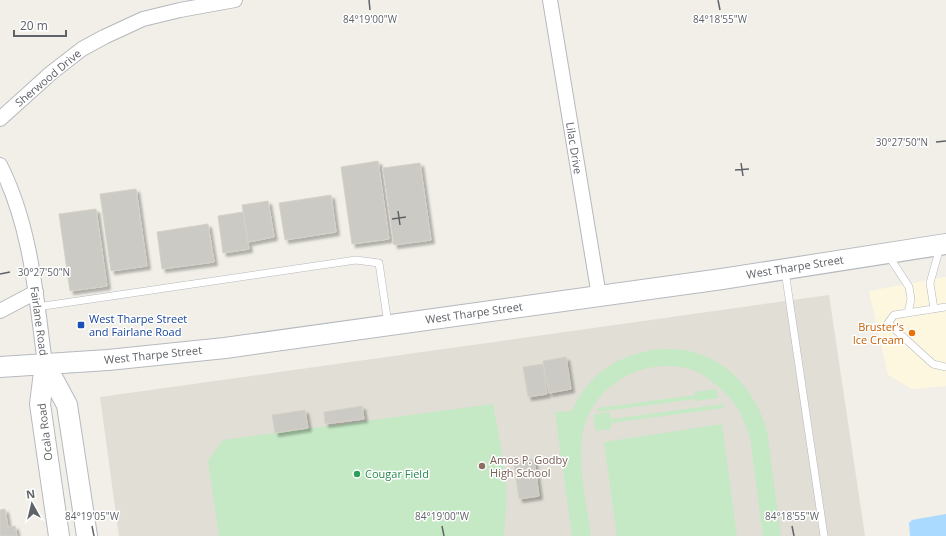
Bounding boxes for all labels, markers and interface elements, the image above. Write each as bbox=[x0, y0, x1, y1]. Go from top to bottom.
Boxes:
scale bar bbox=[14, 12, 66, 38]
text: 84°19'00"W bbox=[343, 12, 398, 26]
text: 84°18'55"W bbox=[693, 12, 748, 26]
text: 20 m bbox=[20, 17, 48, 34]
street label: Sherwood Drive bbox=[12, 46, 84, 110]
street label: Lilac Drive bbox=[563, 121, 586, 175]
text: 30°27'50"N bbox=[876, 135, 928, 149]
street label: West Tharpe Street bbox=[745, 251, 845, 282]
text: 30°27'50"N bbox=[18, 265, 70, 279]
street label: Fairlane Road bbox=[27, 285, 52, 357]
street label: West Tharpe Street bbox=[424, 298, 524, 327]
place label: West Tharpe Street and Fairlane Road bbox=[89, 311, 187, 339]
place label: Bruster's Ice Cream bbox=[853, 319, 904, 347]
marker: West Tharpe Street and Fairlane Road bbox=[76, 320, 86, 330]
marker: Bruster's Ice Cream bbox=[907, 328, 917, 338]
street label: West Tharpe Street bbox=[103, 342, 203, 367]
street label: Ocala Road bbox=[34, 402, 55, 462]
place label: Amos P. Godby High School bbox=[490, 452, 568, 480]
marker: Amos P. Godby High School bbox=[477, 461, 487, 471]
place label: Cougar Field bbox=[365, 466, 429, 481]
marker: Cougar Field bbox=[352, 469, 362, 479]
north arrow bbox=[12, 484, 52, 524]
text: N bbox=[25, 486, 36, 502]
text: 84°19'05"W bbox=[65, 509, 120, 523]
text: 84°19'00"W bbox=[415, 509, 470, 523]
text: 84°18'55"W bbox=[765, 509, 820, 523]

